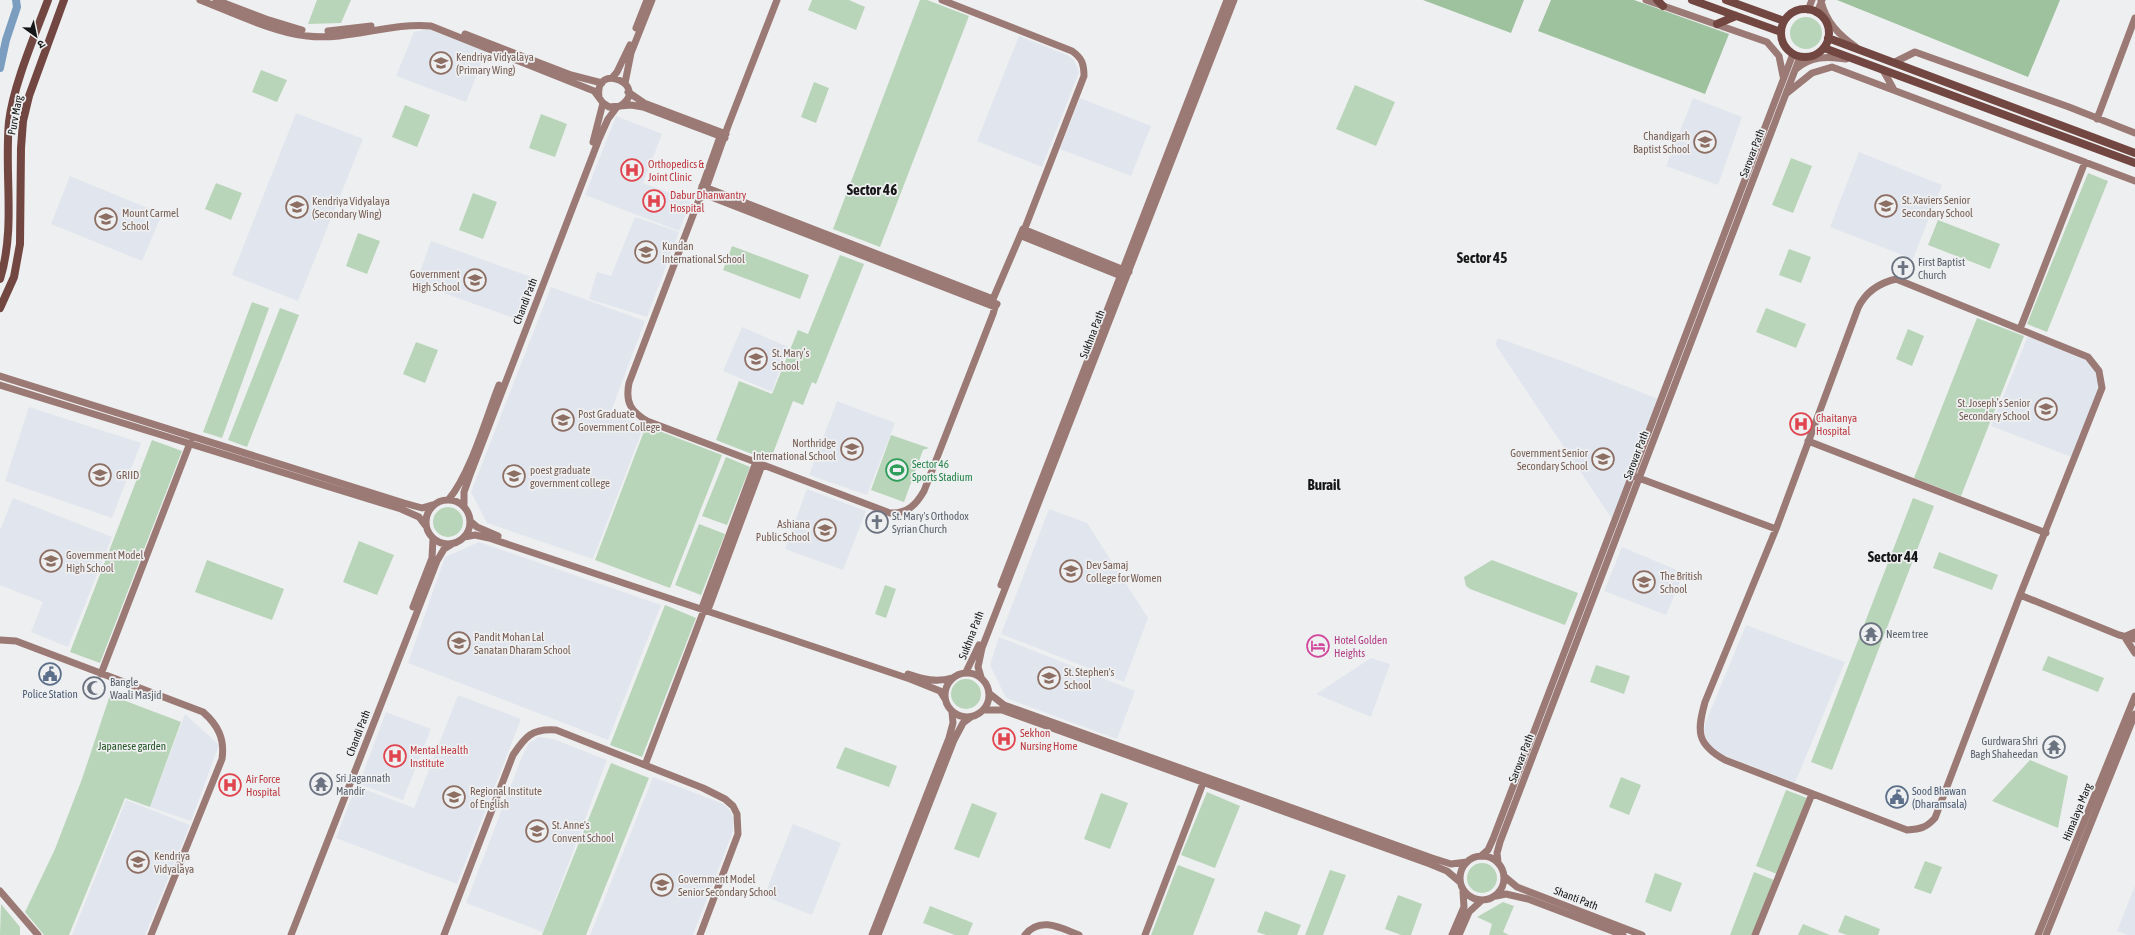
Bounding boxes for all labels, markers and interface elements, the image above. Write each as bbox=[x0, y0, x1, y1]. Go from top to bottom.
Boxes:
north arrow bbox=[16, 16, 56, 56]
text: उ bbox=[35, 38, 47, 51]
school or university icon: Kendriya Vidyalaya (Primary Wing) bbox=[428, 50, 454, 76]
place label: Kendriya Vidyalaya (Primary Wing) bbox=[456, 51, 534, 76]
street label: Purv Marg bbox=[5, 94, 25, 136]
street label: Sarovar Path bbox=[1737, 127, 1767, 179]
school or university icon: Chandigarh Baptist School bbox=[1692, 129, 1718, 155]
place label: Chandigarh Baptist School bbox=[1633, 130, 1690, 155]
hospital icon: Orthopedics & Joint Clinic bbox=[619, 157, 645, 183]
place label: Orthopedics & Joint Clinic bbox=[648, 158, 705, 183]
district label: Sector 46 bbox=[847, 181, 897, 198]
hospital icon: Dabur Dhanwantry Hospital bbox=[641, 188, 667, 214]
place label: Dabur Dhanwantry Hospital bbox=[670, 189, 747, 214]
school or university icon: St. Xaviers Senior Secondary School bbox=[1873, 193, 1899, 219]
school or university icon: Kendriya Vidyalaya (Secondary Wing) bbox=[284, 194, 310, 220]
place label: St. Xaviers Senior Secondary School bbox=[1902, 194, 1973, 219]
place label: Kendriya Vidyalaya (Secondary Wing) bbox=[312, 195, 390, 220]
school or university icon: Mount Carmel School bbox=[93, 206, 119, 232]
place label: Mount Carmel School bbox=[122, 207, 179, 232]
school or university icon: Kundan International School bbox=[633, 239, 659, 265]
place label: Kundan International School bbox=[662, 240, 745, 265]
district label: Sector 45 bbox=[1457, 249, 1507, 266]
church icon: First Baptist Church bbox=[1890, 255, 1916, 281]
place label: First Baptist Church bbox=[1918, 256, 1965, 281]
school or university icon: Government High School bbox=[462, 267, 488, 293]
place label: Government High School bbox=[410, 268, 460, 293]
street label: Chandi Path bbox=[511, 276, 539, 326]
street label: Sukhna Path bbox=[1077, 308, 1107, 360]
school or university icon: St. Mary’s School bbox=[743, 346, 769, 372]
place label: St. Mary’s School bbox=[772, 347, 809, 372]
school or university icon: St. Joseph’s Senior Secondary School bbox=[2033, 396, 2059, 422]
place label: St. Joseph’s Senior Secondary School bbox=[1957, 397, 2031, 422]
school or university icon: Post Graduate Government College bbox=[550, 407, 576, 433]
place label: Post Graduate Government College bbox=[578, 408, 660, 433]
hospital icon: Chaitanya Hospital bbox=[1788, 411, 1814, 437]
place label: Chaitanya Hospital bbox=[1816, 412, 1857, 437]
street label: Sarovar Path bbox=[1621, 429, 1651, 481]
school or university icon: Northridge International School bbox=[839, 436, 865, 462]
place label: Northridge International School bbox=[753, 437, 836, 462]
school or university icon: Government Senior Secondary School bbox=[1590, 446, 1616, 472]
place label: Government Senior Secondary School bbox=[1510, 447, 1589, 472]
sports icon: Sector 46 Sports Stadium bbox=[884, 457, 910, 483]
place label: Sector 46 Sports Stadium bbox=[912, 458, 973, 483]
school or university icon: GRIID bbox=[87, 462, 113, 488]
school or university icon: poest graduate government college bbox=[501, 463, 527, 489]
place label: poest graduate government college bbox=[530, 464, 610, 489]
place label: GRIID bbox=[116, 469, 139, 481]
district label: Burail bbox=[1308, 476, 1341, 493]
church icon: St. Mary's Orthodox Syrian Church bbox=[864, 509, 890, 535]
place label: St. Mary's Orthodox Syrian Church bbox=[892, 510, 969, 535]
school or university icon: Ashiana Public School bbox=[812, 517, 838, 543]
place label: Ashiana Public School bbox=[756, 518, 810, 543]
school or university icon: Government Model High School bbox=[38, 548, 64, 574]
district label: Sector 44 bbox=[1868, 548, 1918, 565]
place label: Government Model High School bbox=[66, 549, 144, 574]
school or university icon: Dev Samaj College for Women bbox=[1058, 558, 1084, 584]
place label: Dev Samaj College for Women bbox=[1086, 559, 1162, 584]
school or university icon: The British School bbox=[1631, 569, 1657, 595]
place label: The British School bbox=[1660, 570, 1702, 595]
street label: Sukhna Path bbox=[956, 609, 986, 661]
temple icon: Neem tree bbox=[1858, 621, 1884, 647]
place label: Neem tree bbox=[1886, 628, 1928, 640]
school or university icon: Pandit Mohan Lal Sanatan Dharam School bbox=[446, 630, 472, 656]
place label: Pandit Mohan Lal Sanatan Dharam School bbox=[474, 631, 571, 656]
hotel icon: Hotel Golden Heights bbox=[1305, 633, 1331, 659]
place label: Hotel Golden Heights bbox=[1334, 634, 1387, 659]
public building icon: Police Station bbox=[37, 661, 63, 687]
school or university icon: St. Stephen's School bbox=[1036, 665, 1062, 691]
place label: St. Stephen's School bbox=[1064, 666, 1114, 691]
mosque icon: Bangle Waali Masjid bbox=[81, 675, 107, 701]
place label: Bangle Waali Masjid bbox=[110, 676, 161, 701]
place label: Police Station bbox=[22, 688, 78, 700]
street label: Chandi Path bbox=[344, 708, 372, 758]
hospital icon: Sekhon Nursing Home bbox=[991, 726, 1017, 752]
place label: Sekhon Nursing Home bbox=[1020, 727, 1078, 752]
street label: Sarovar Path bbox=[1506, 732, 1536, 784]
temple icon: Gurdwara Shri Bagh Shaheedan bbox=[2041, 734, 2067, 760]
place label: Gurdwara Shri Bagh Shaheedan bbox=[1970, 735, 2038, 760]
park label: Japanese garden bbox=[98, 740, 166, 752]
hospital icon: Mental Health Institute bbox=[382, 743, 408, 769]
place label: Mental Health Institute bbox=[410, 744, 468, 769]
temple icon: Sri Jagannath Mandir bbox=[308, 771, 334, 797]
hospital icon: Air Force Hospital bbox=[217, 772, 243, 798]
place label: Sri Jagannath Mandir bbox=[336, 772, 390, 797]
place label: Air Force Hospital bbox=[246, 773, 280, 798]
street label: Himalaya Marg bbox=[2060, 781, 2094, 843]
school or university icon: Regional Institute of English bbox=[441, 784, 467, 810]
public building icon: Sood Bhawan (Dharamsala) bbox=[1884, 784, 1910, 810]
place label: Regional Institute of English bbox=[470, 785, 542, 810]
place label: Sood Bhawan (Dharamsala) bbox=[1912, 785, 1967, 810]
school or university icon: St. Anne's Convent School bbox=[524, 818, 550, 844]
place label: St. Anne's Convent School bbox=[552, 819, 614, 844]
school or university icon: Kendriya Vidyalaya bbox=[125, 849, 151, 875]
place label: Kendriya Vidyalaya bbox=[154, 850, 194, 875]
school or university icon: Government Model Senior Secondary School bbox=[649, 872, 675, 898]
place label: Government Model Senior Secondary School bbox=[678, 873, 777, 898]
street label: Shanti Path bbox=[1552, 884, 1600, 912]

